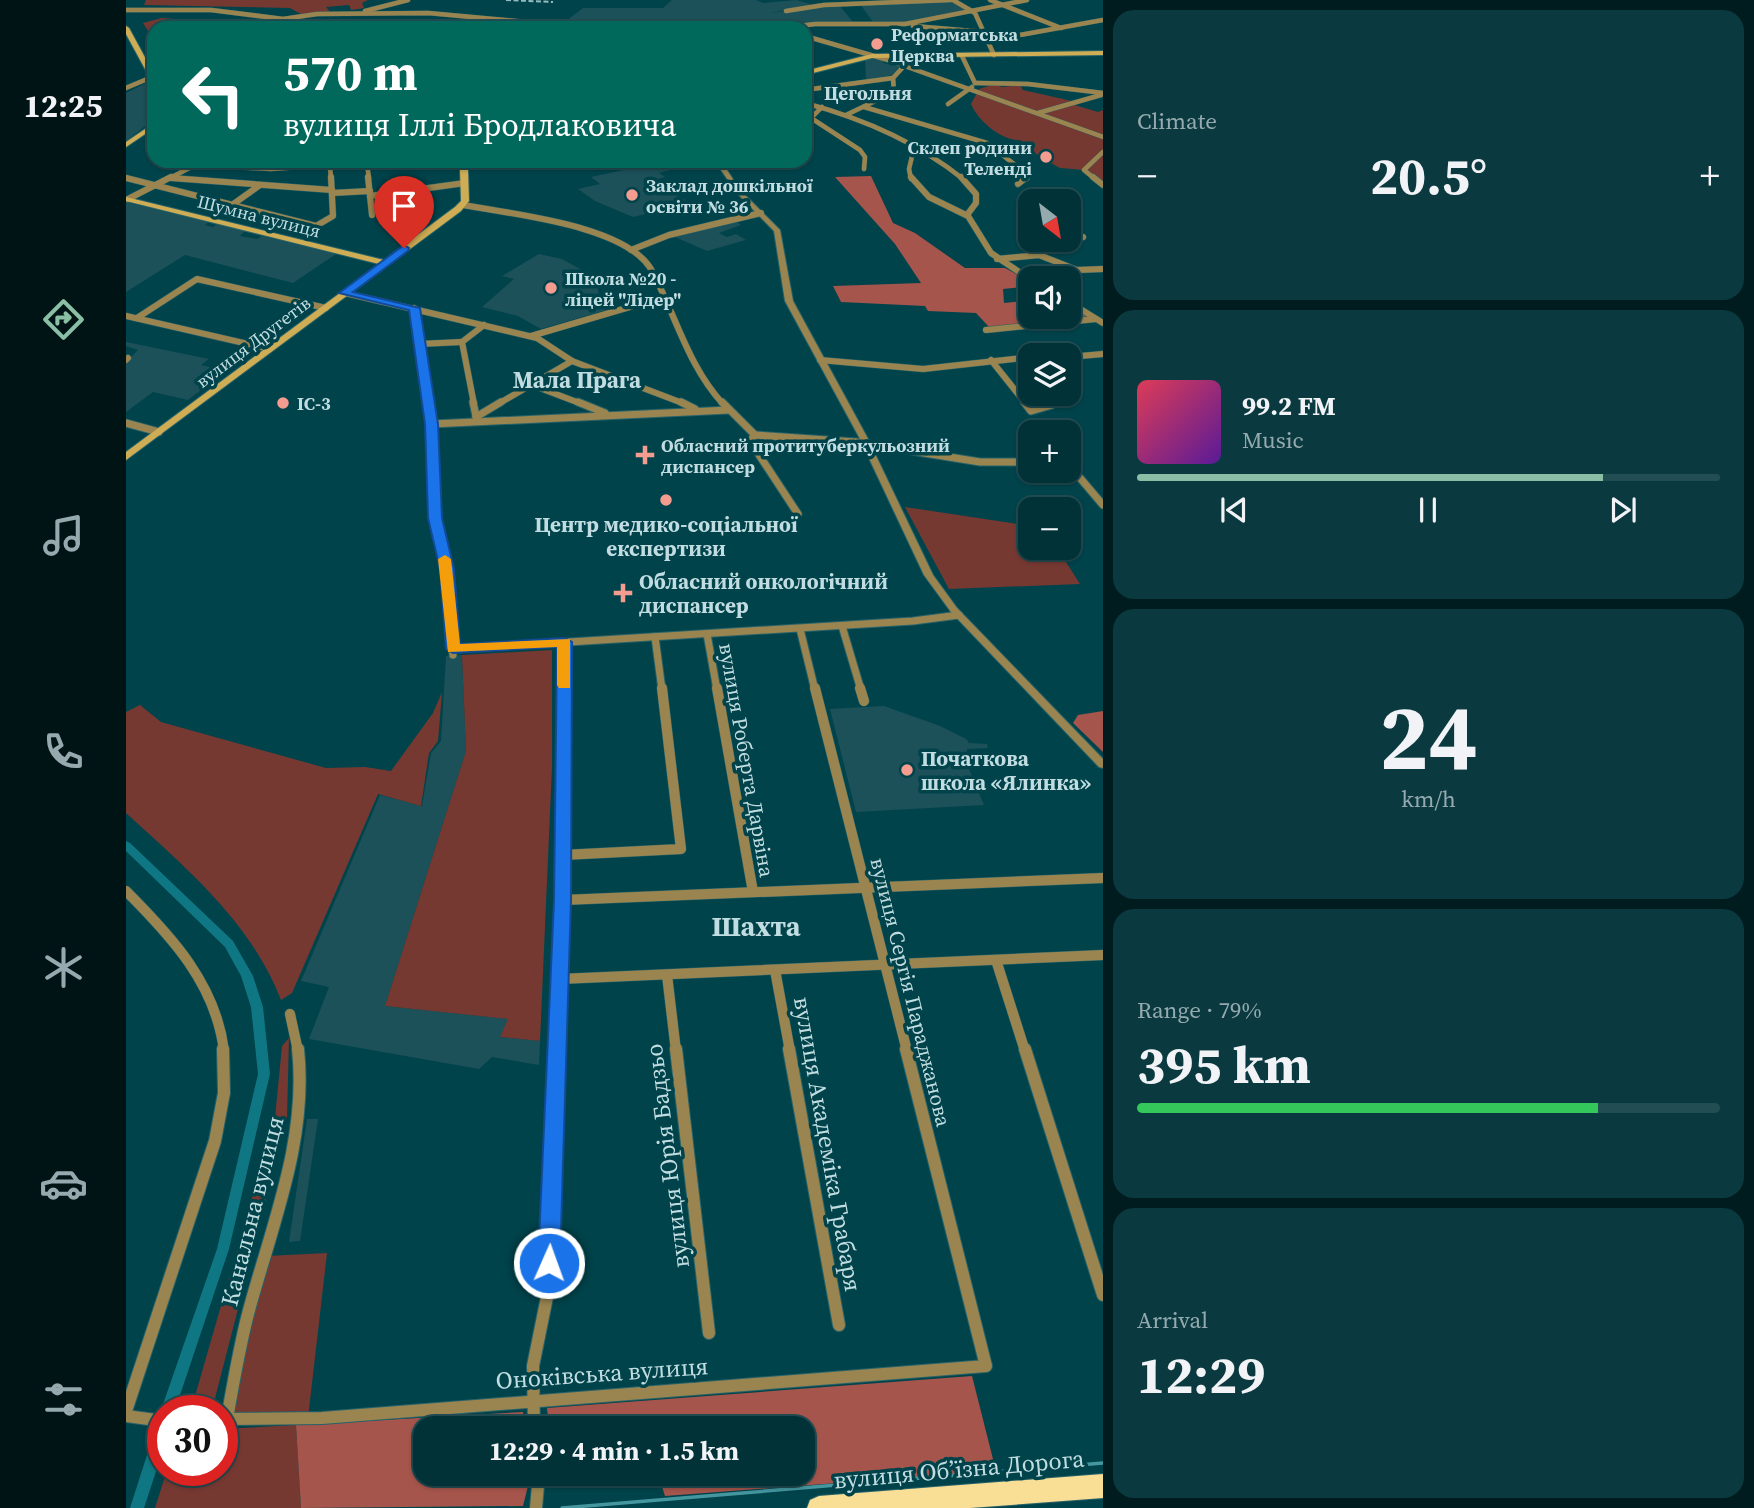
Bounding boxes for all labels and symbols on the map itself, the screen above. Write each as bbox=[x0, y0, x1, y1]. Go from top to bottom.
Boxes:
place label: Реформатська Церква bbox=[891, 22, 1018, 68]
marker: Реформатська Церква bbox=[869, 36, 885, 52]
district label: Цегольня bbox=[824, 80, 912, 106]
place label: Склеп родини Теленді bbox=[907, 135, 1032, 181]
marker: Склеп родини Теленді bbox=[1038, 149, 1054, 165]
place label: Заклад дошкільної освіти № 36 bbox=[646, 173, 813, 219]
pin bbox=[374, 176, 434, 248]
marker: Заклад дошкільної освіти № 36 bbox=[624, 187, 640, 203]
street label: Шумна вулиця bbox=[195, 189, 323, 243]
north arrow bbox=[1018, 189, 1082, 252]
place label: Школа №20 - ліцей "Лідер" bbox=[565, 266, 681, 312]
marker: Школа №20 - ліцей "Лідер" bbox=[543, 280, 559, 296]
street label: вулиця Другетів bbox=[190, 291, 316, 393]
district label: Мала Прага bbox=[513, 364, 642, 396]
place label: ІС-3 bbox=[297, 391, 331, 416]
marker: ІС-3 bbox=[275, 395, 291, 411]
place label: Обласний протитуберкульозний диспансер bbox=[661, 433, 950, 479]
marker: Обласний протитуберкульозний диспансер bbox=[635, 445, 655, 465]
marker: Центр медико-соціальної експертизи bbox=[658, 492, 674, 508]
place label: Центр медико-соціальної експертизи bbox=[534, 510, 798, 563]
place label: Обласний онкологічний диспансер bbox=[639, 567, 888, 620]
marker: Обласний онкологічний диспансер bbox=[613, 583, 633, 603]
street label: вулиця Роберта Дарвіна bbox=[712, 641, 782, 880]
place label: Початкова школа «Ялинка» bbox=[921, 744, 1092, 797]
marker: Початкова школа «Ялинка» bbox=[899, 762, 915, 778]
street label: вулиця Сергія Параджанова bbox=[864, 854, 959, 1130]
district label: Шахта bbox=[711, 907, 801, 945]
street label: вулиця Академіка Грабаря bbox=[786, 994, 870, 1294]
street label: вулиця Юрія Бадзьо bbox=[637, 1042, 697, 1270]
street label: Канальна вулиця bbox=[212, 1113, 292, 1309]
position arrow bbox=[512, 1226, 586, 1300]
street label: Оноківська вулиця bbox=[495, 1349, 709, 1397]
speed limit sign: 30 bbox=[147, 1395, 238, 1486]
street label: вулиця Обʼїзна Дорога bbox=[832, 1442, 1086, 1496]

